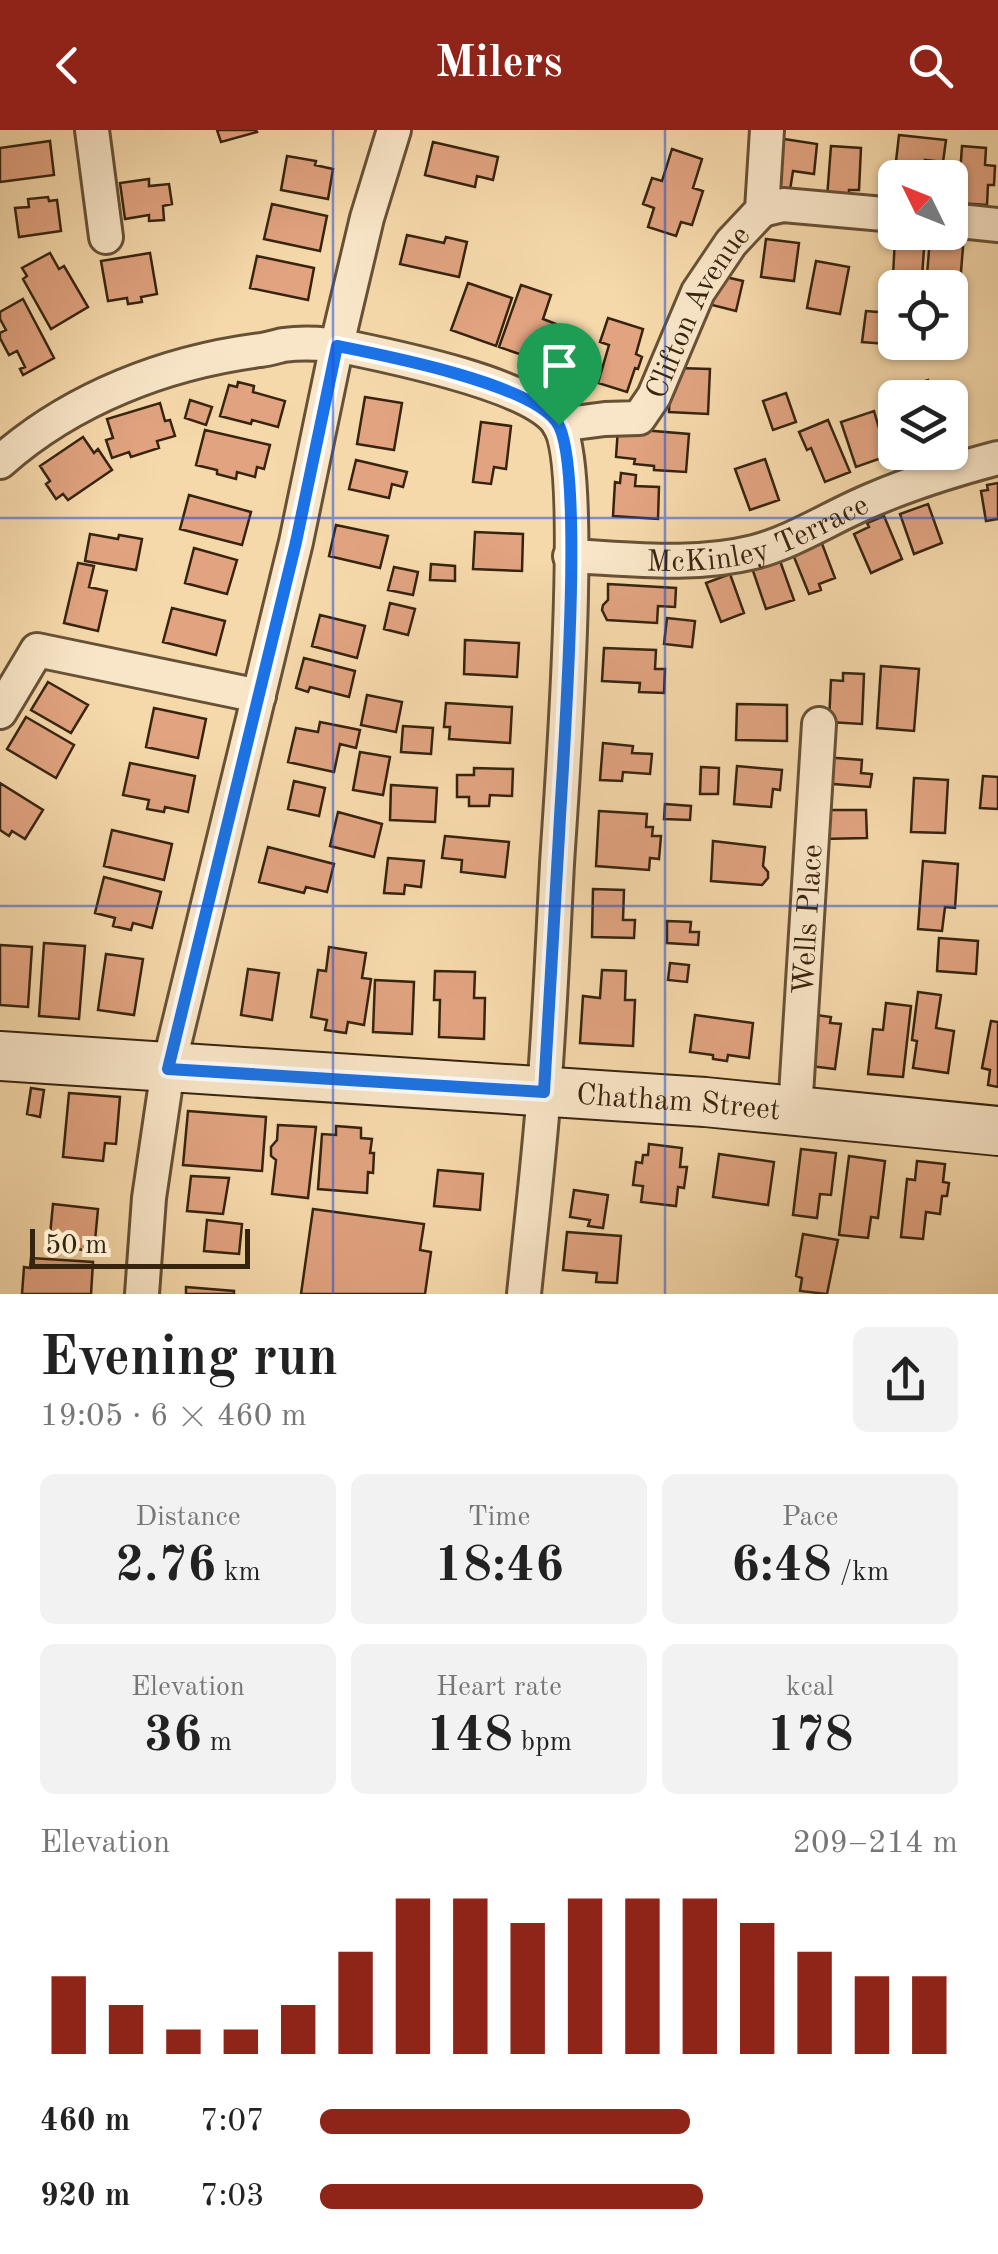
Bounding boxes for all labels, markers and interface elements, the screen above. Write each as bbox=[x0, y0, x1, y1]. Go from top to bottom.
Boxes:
icon: back bbox=[40, 38, 95, 93]
icon: search bbox=[903, 38, 958, 93]
text: Milers bbox=[435, 42, 563, 87]
north arrow bbox=[878, 160, 968, 250]
map controls bbox=[878, 160, 968, 470]
street label: Clifton Avenue bbox=[642, 220, 756, 403]
button: locate bbox=[878, 270, 968, 360]
pin bbox=[517, 323, 602, 426]
icon: arrive bbox=[532, 338, 587, 393]
button: layers bbox=[878, 380, 968, 470]
street label: McKinley Terrace bbox=[646, 490, 873, 578]
street label: Wells Place bbox=[789, 843, 829, 996]
street label: Chatham Street bbox=[575, 1081, 782, 1126]
scale bar bbox=[30, 1224, 250, 1268]
text: 50 m bbox=[45, 1232, 108, 1260]
button: share bbox=[853, 1327, 958, 1432]
text: Evening run bbox=[40, 1332, 338, 1387]
text: 19:05 · 6 × 460 m bbox=[40, 1401, 307, 1433]
text: Distance bbox=[135, 1504, 241, 1532]
text: Time bbox=[468, 1504, 530, 1532]
text: Pace bbox=[782, 1504, 838, 1532]
text: 2.76 bbox=[115, 1542, 216, 1592]
text: 18:46 bbox=[434, 1542, 564, 1592]
text: 6:48 bbox=[731, 1542, 832, 1592]
text: km bbox=[216, 1559, 261, 1587]
text: /km bbox=[832, 1559, 889, 1587]
text: Elevation bbox=[131, 1674, 245, 1702]
text: Heart rate bbox=[436, 1674, 562, 1702]
text: kcal bbox=[786, 1674, 834, 1702]
text: 36 bbox=[144, 1712, 202, 1762]
text: 148 bbox=[426, 1712, 513, 1762]
text: 178 bbox=[767, 1712, 854, 1762]
text: m bbox=[202, 1729, 232, 1757]
text: bpm bbox=[513, 1729, 572, 1757]
text: Elevation bbox=[40, 1828, 170, 1860]
text: 209–214 m bbox=[792, 1828, 958, 1860]
text: 460 m bbox=[40, 2106, 130, 2138]
text: 7:07 bbox=[200, 2106, 265, 2138]
text: 920 m bbox=[40, 2181, 130, 2213]
text: 7:03 bbox=[200, 2181, 265, 2213]

